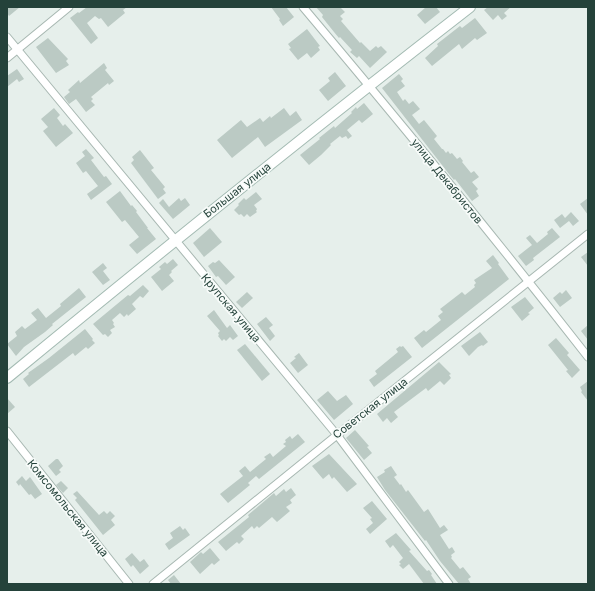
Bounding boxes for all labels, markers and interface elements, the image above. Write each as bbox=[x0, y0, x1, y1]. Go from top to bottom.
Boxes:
street label: улица Декабристов bbox=[408, 136, 486, 226]
street label: Большая улица bbox=[200, 159, 274, 221]
street label: Крупская улица bbox=[198, 271, 264, 345]
street label: Советская улица bbox=[330, 374, 410, 442]
street label: Комсомольская улица bbox=[24, 456, 112, 560]

